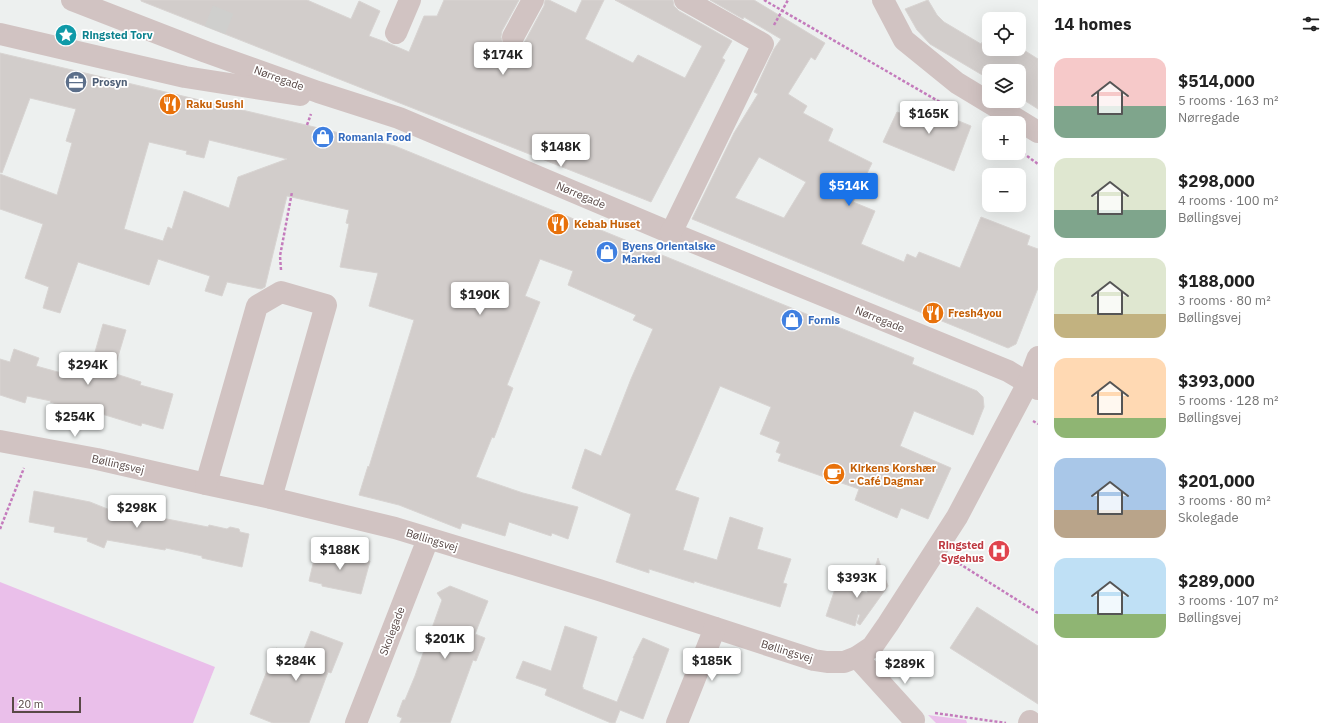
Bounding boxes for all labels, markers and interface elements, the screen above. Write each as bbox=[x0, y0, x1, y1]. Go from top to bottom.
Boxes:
map controls bbox=[982, 12, 1026, 212]
button: locate bbox=[982, 12, 1026, 56]
text: 14 homes bbox=[1054, 13, 1131, 35]
icon: filters bbox=[1300, 13, 1322, 35]
place icon: Ringsted Torv bbox=[53, 22, 79, 48]
place label: Ringsted Torv bbox=[82, 28, 153, 42]
pin: $174K bbox=[475, 42, 531, 76]
text: $174K bbox=[483, 46, 523, 63]
street label: Nørregade bbox=[252, 63, 306, 93]
button: layers bbox=[982, 64, 1026, 108]
office icon: Prosyn bbox=[63, 69, 89, 95]
text: $514,000 bbox=[1178, 70, 1255, 92]
icon: home bbox=[1086, 74, 1134, 122]
place label: Prosyn bbox=[92, 75, 128, 89]
restaurant icon: Raku Sushi bbox=[157, 91, 183, 117]
text: 5 rooms · 163 m² bbox=[1178, 92, 1279, 109]
place label: Raku Sushi bbox=[186, 97, 244, 111]
pin: $165K bbox=[901, 101, 957, 135]
text: $165K bbox=[909, 105, 949, 122]
text: Nørregade bbox=[1178, 109, 1240, 126]
button: + bbox=[982, 116, 1026, 160]
shop icon: Romania Food bbox=[310, 124, 336, 150]
place label: Romania Food bbox=[338, 130, 411, 144]
pin: $148K bbox=[533, 134, 589, 168]
text: $148K bbox=[541, 138, 581, 155]
button: − bbox=[982, 168, 1026, 212]
text: $298,000 bbox=[1178, 170, 1255, 192]
pin: $514K bbox=[821, 173, 877, 207]
icon: home bbox=[1086, 174, 1134, 222]
text: $514K bbox=[829, 177, 869, 194]
street label: Nørregade bbox=[554, 178, 608, 212]
text: 4 rooms · 100 m² bbox=[1178, 192, 1279, 209]
text: Bøllingsvej bbox=[1178, 209, 1241, 226]
restaurant icon: Kebab Huset bbox=[545, 211, 571, 237]
place label: Kebab Huset bbox=[574, 217, 640, 231]
shop icon: Byens Orientalske Marked bbox=[594, 239, 620, 265]
place label: Byens Orientalske Marked bbox=[622, 239, 716, 266]
text: $188,000 bbox=[1178, 270, 1255, 292]
icon: home bbox=[1086, 274, 1134, 322]
pin: $190K bbox=[452, 282, 508, 316]
text: $190K bbox=[460, 286, 500, 303]
text: 3 rooms · 80 m² bbox=[1178, 292, 1271, 309]
restaurant icon: Fresh4you bbox=[920, 300, 946, 326]
street label: Nørregade bbox=[853, 303, 907, 335]
place label: Fresh4you bbox=[948, 306, 1002, 320]
shop icon: Fornis bbox=[779, 307, 805, 333]
text: Bøllingsvej bbox=[1178, 309, 1241, 326]
place label: Fornis bbox=[808, 313, 840, 327]
pin: $294K bbox=[60, 352, 116, 386]
text: $294K bbox=[68, 356, 108, 373]
text: $393,000 bbox=[1178, 370, 1255, 392]
icon: home bbox=[1086, 374, 1134, 422]
text: 5 rooms · 128 m² bbox=[1178, 392, 1279, 409]
pin: $254K bbox=[47, 404, 103, 438]
text: $254K bbox=[55, 408, 95, 425]
text: Bøllingsvej bbox=[1178, 409, 1241, 426]
street label: Bøllingsvej bbox=[90, 451, 146, 477]
cafe icon: Kirkens Korshær - Café Dagmar bbox=[821, 461, 847, 487]
place label: Kirkens Korshær - Café Dagmar bbox=[850, 461, 937, 488]
text: $201,000 bbox=[1178, 470, 1255, 492]
icon: home bbox=[1086, 474, 1134, 522]
text: 3 rooms · 80 m² bbox=[1178, 492, 1271, 509]
pin: $298K bbox=[109, 495, 165, 529]
text: $298K bbox=[117, 499, 157, 516]
text: Skolegade bbox=[1178, 509, 1239, 526]
street label: Bøllingsvej bbox=[404, 525, 460, 555]
pin: $188K bbox=[312, 537, 368, 571]
place label: Ringsted Sygehus bbox=[938, 538, 984, 565]
hospital icon: Ringsted Sygehus bbox=[986, 538, 1012, 564]
text: $188K bbox=[320, 541, 360, 558]
pin: $393K bbox=[829, 565, 885, 599]
text: $393K bbox=[837, 569, 877, 586]
text: $289,000 bbox=[1178, 570, 1255, 592]
icon: home bbox=[1086, 574, 1134, 622]
text: 3 rooms · 107 m² bbox=[1178, 592, 1279, 609]
street label: Skolegade bbox=[376, 605, 408, 657]
text: Bøllingsvej bbox=[1178, 609, 1241, 626]
pin: $201K bbox=[417, 626, 473, 660]
text: $201K bbox=[425, 630, 465, 647]
street label: Bøllingsvej bbox=[759, 636, 815, 666]
pin: $284K bbox=[268, 648, 324, 682]
pin: $185K bbox=[684, 648, 740, 682]
pin: $289K bbox=[877, 651, 933, 685]
text: $284K bbox=[276, 652, 316, 669]
text: $185K bbox=[692, 652, 732, 669]
text: $289K bbox=[885, 655, 925, 672]
scale bar bbox=[12, 695, 81, 714]
text: 20 m bbox=[18, 697, 43, 711]

